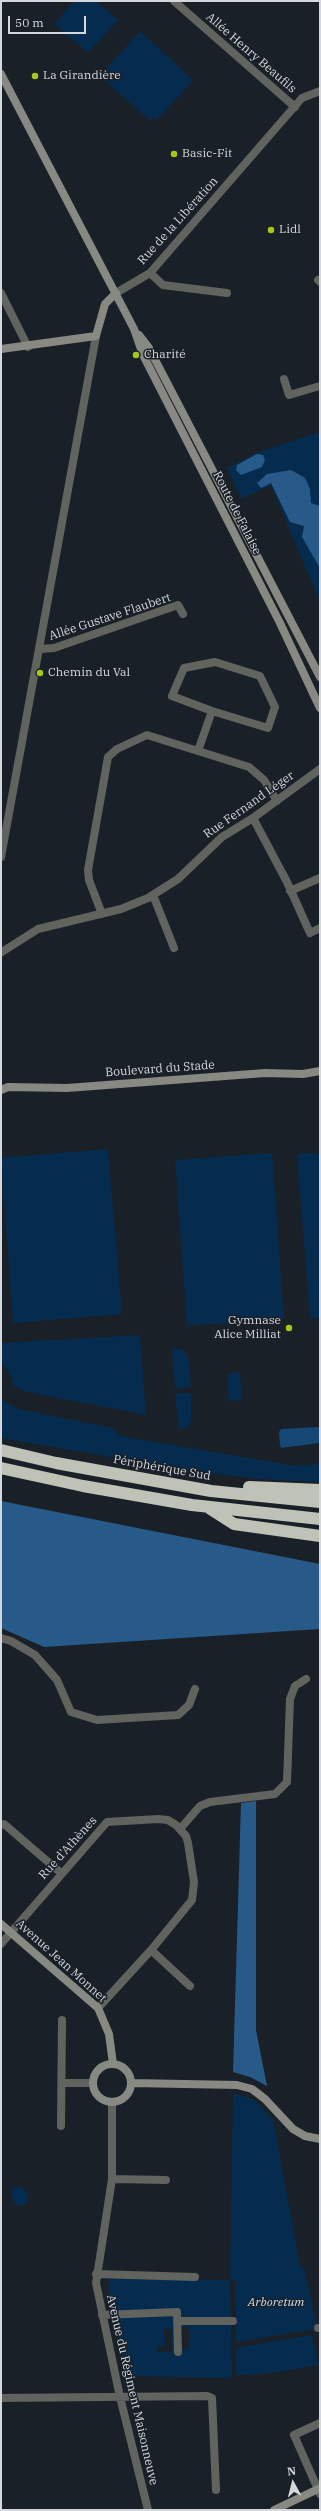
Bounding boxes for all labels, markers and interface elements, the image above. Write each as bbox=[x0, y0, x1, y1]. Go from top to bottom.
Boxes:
scale bar bbox=[10, 8, 88, 34]
street label: Allée Henry Beaufils bbox=[203, 10, 299, 96]
text: 50 m bbox=[15, 15, 44, 30]
place label: La Girandière bbox=[43, 69, 121, 83]
marker: La Girandière bbox=[30, 71, 40, 81]
place label: Basic-Fit bbox=[182, 147, 232, 161]
marker: Basic-Fit bbox=[169, 149, 179, 159]
street label: Rue de la Libération bbox=[135, 174, 221, 268]
place label: Lidl bbox=[279, 223, 301, 237]
marker: Lidl bbox=[266, 225, 276, 235]
place label: Charité bbox=[144, 348, 186, 362]
marker: Charité bbox=[131, 350, 141, 360]
street label: Route de Falaise bbox=[210, 469, 264, 557]
street label: Allée Gustave Flaubert bbox=[47, 590, 173, 644]
place label: Chemin du Val bbox=[48, 666, 130, 680]
marker: Chemin du Val bbox=[35, 668, 45, 678]
street label: Rue Fernand Léger bbox=[201, 768, 297, 842]
street label: Boulevard du Stade bbox=[105, 1058, 215, 1080]
place label: Gymnase Alice Milliat bbox=[214, 1314, 281, 1342]
marker: Gymnase Alice Milliat bbox=[284, 1323, 294, 1333]
street label: Périphérique Sud bbox=[112, 1452, 212, 1484]
street label: Rue d'Athènes bbox=[36, 1813, 100, 1883]
street label: Avenue Jean Monnet bbox=[13, 1916, 109, 2006]
street label: Avenue du Régiment Maisonneuve bbox=[103, 2293, 161, 2487]
park label: Arboretum bbox=[248, 2296, 304, 2310]
north arrow bbox=[273, 2463, 313, 2503]
text: N bbox=[286, 2464, 297, 2479]

